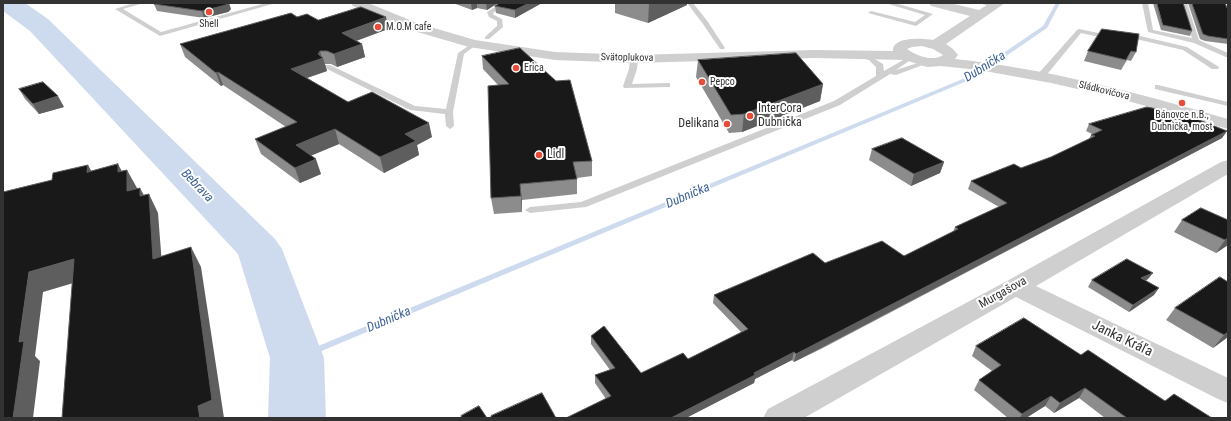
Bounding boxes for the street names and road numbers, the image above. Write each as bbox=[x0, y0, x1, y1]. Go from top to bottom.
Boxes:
street label: Svätoplukova bbox=[601, 52, 653, 64]
street label: Sládkovičova bbox=[1077, 79, 1131, 103]
street label: Murgašova bbox=[977, 274, 1029, 312]
street label: Janka Kráľa bbox=[1089, 317, 1155, 361]

